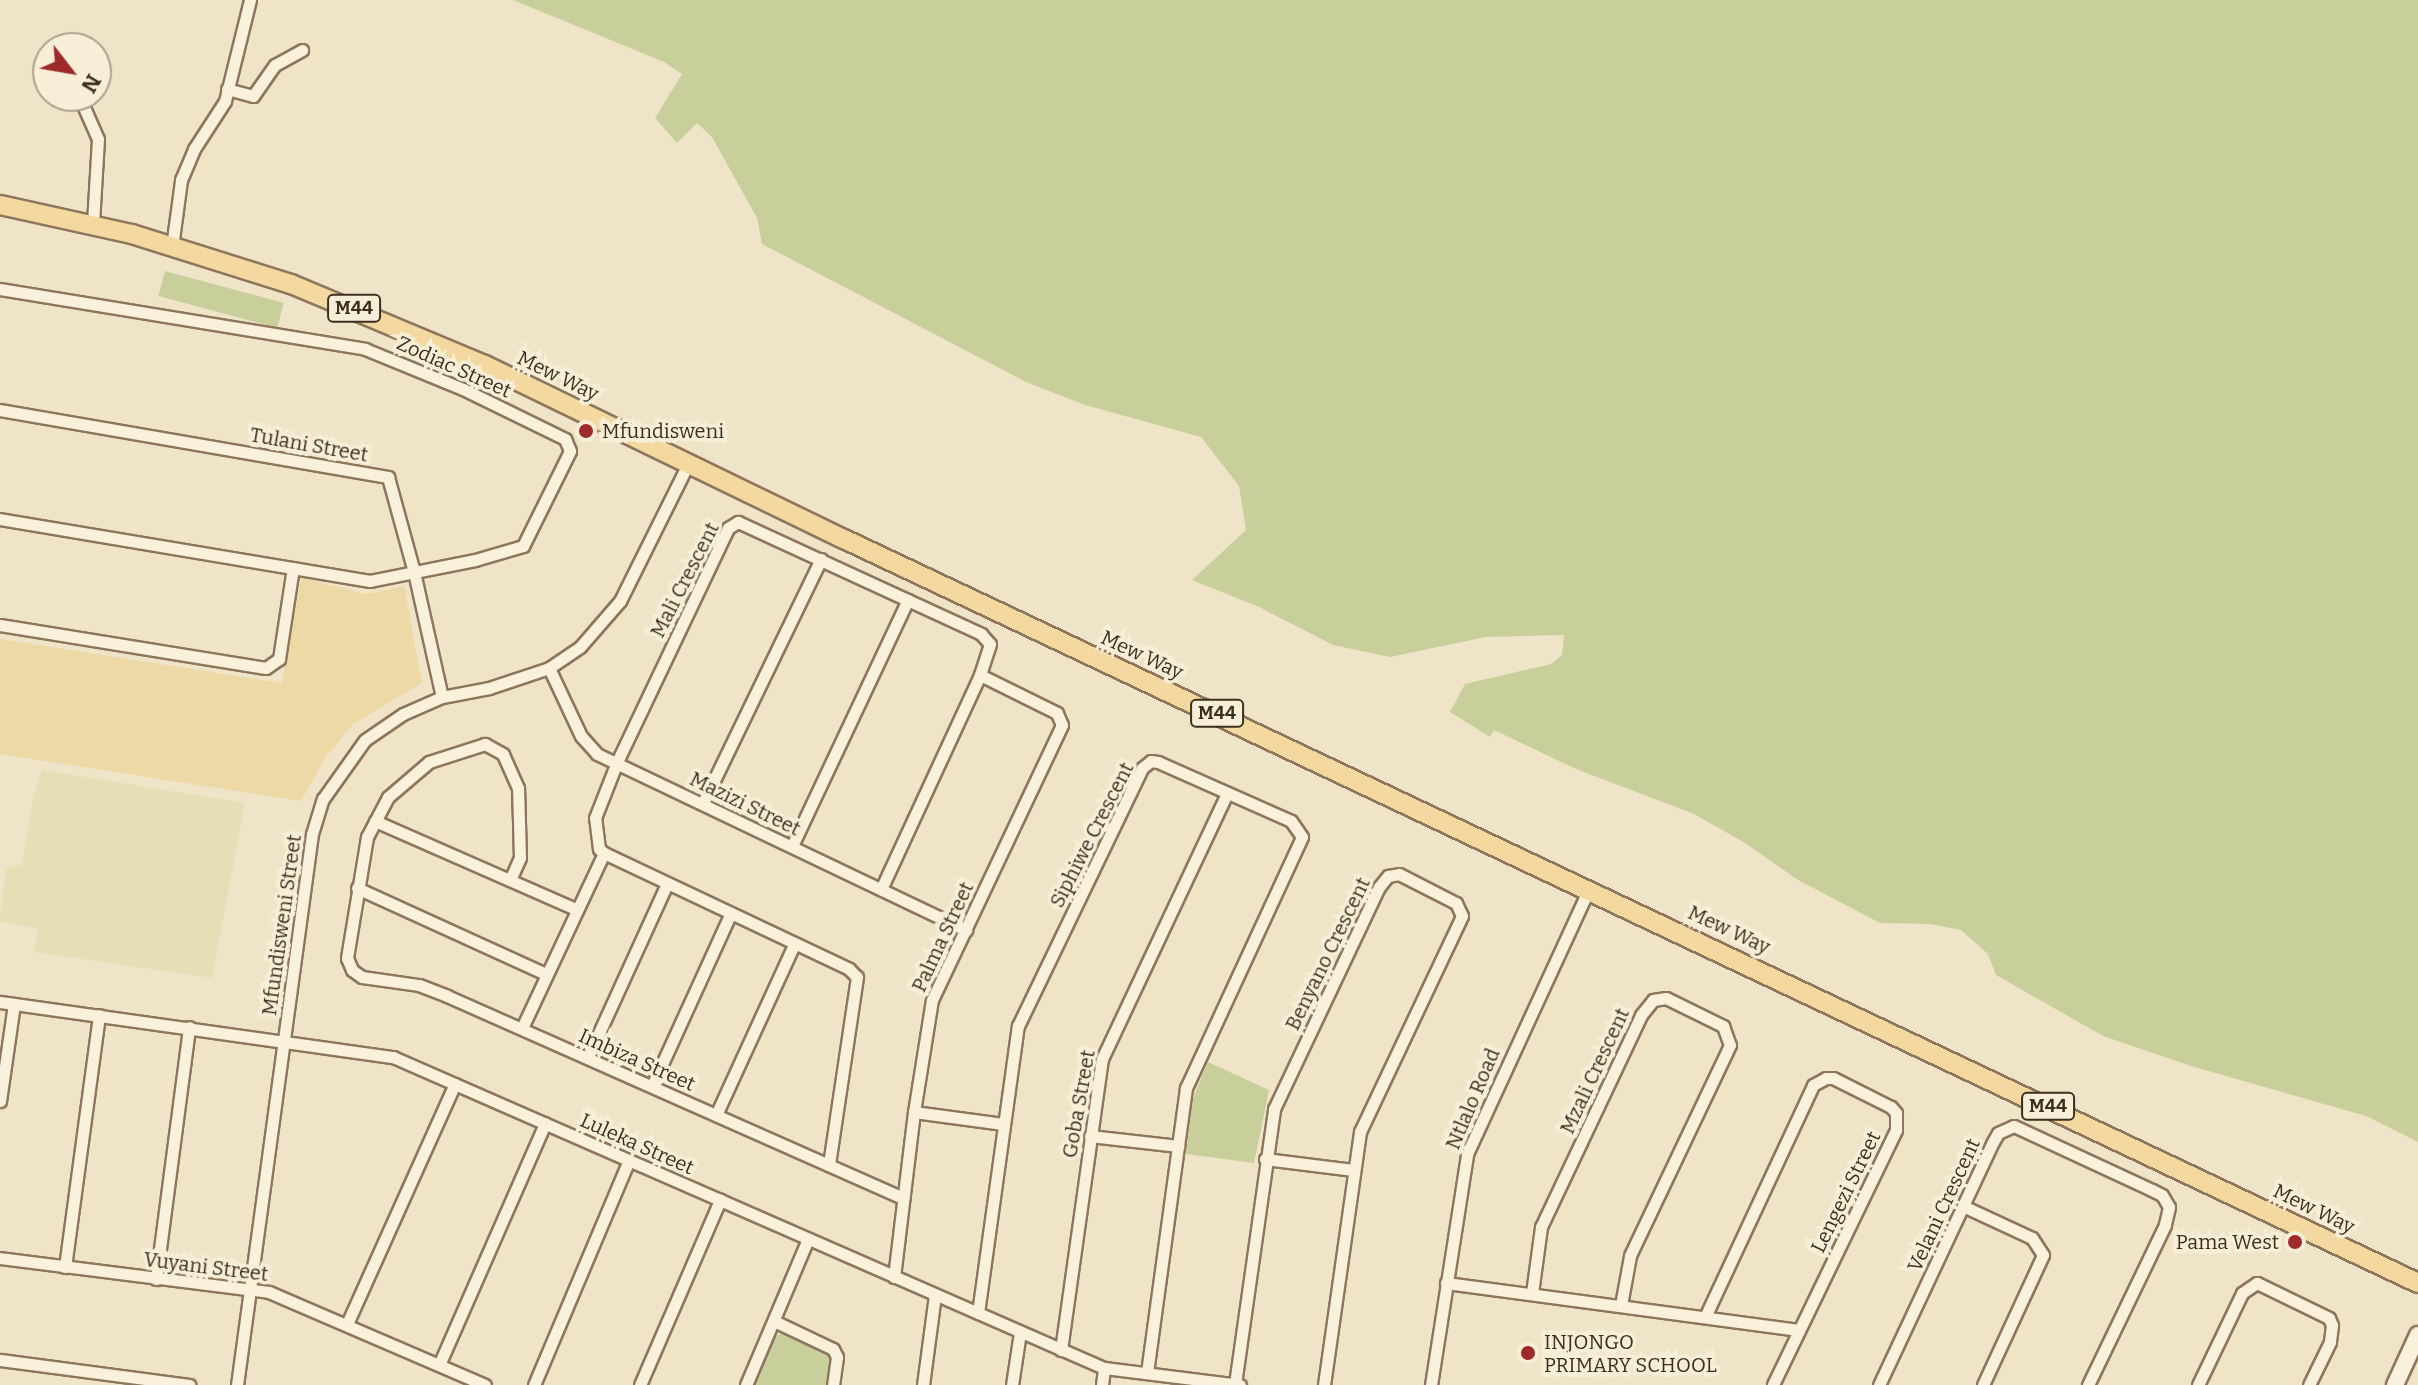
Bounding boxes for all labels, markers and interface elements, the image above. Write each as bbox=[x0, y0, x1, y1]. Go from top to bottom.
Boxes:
north arrow bbox=[32, 32, 112, 112]
text: N bbox=[75, 69, 107, 98]
road number: M44 bbox=[326, 294, 382, 322]
street label: Zodiac Street bbox=[393, 331, 515, 403]
street label: Mew Way bbox=[513, 346, 603, 406]
place label: Mfundisweni bbox=[602, 419, 724, 443]
marker: Mfundisweni bbox=[577, 422, 595, 440]
street label: Tulani Street bbox=[248, 423, 370, 467]
street label: Mali Crescent bbox=[646, 518, 724, 642]
street label: Mew Way bbox=[1097, 626, 1187, 684]
road number: M44 bbox=[1189, 699, 1245, 727]
street label: Siphiwe Crescent bbox=[1045, 758, 1139, 912]
street label: Mazizi Street bbox=[686, 767, 804, 841]
street label: Mfundisweni Street bbox=[257, 833, 307, 1017]
street label: Benyano Crescent bbox=[1281, 874, 1375, 1034]
street label: Palma Street bbox=[907, 878, 979, 996]
street label: Mew Way bbox=[1684, 901, 1774, 959]
street label: Mzali Crescent bbox=[1555, 1004, 1635, 1138]
street label: Imbiza Street bbox=[575, 1024, 699, 1096]
street label: Ntlalo Road bbox=[1441, 1045, 1505, 1153]
street label: Goba Street bbox=[1058, 1048, 1100, 1160]
road number: M44 bbox=[2020, 1092, 2076, 1120]
street label: Luleka Street bbox=[576, 1108, 698, 1180]
street label: Lengezi Street bbox=[1806, 1127, 1886, 1257]
street label: Velani Crescent bbox=[1903, 1135, 1985, 1275]
street label: Mew Way bbox=[2269, 1179, 2359, 1239]
place label: Pama West bbox=[2176, 1230, 2279, 1254]
marker: Pama West bbox=[2286, 1233, 2304, 1251]
street label: Vuyani Street bbox=[142, 1247, 270, 1287]
place label: INJONGO PRIMARY SCHOOL bbox=[1544, 1330, 1717, 1377]
marker: INJONGO PRIMARY SCHOOL bbox=[1519, 1344, 1537, 1362]

